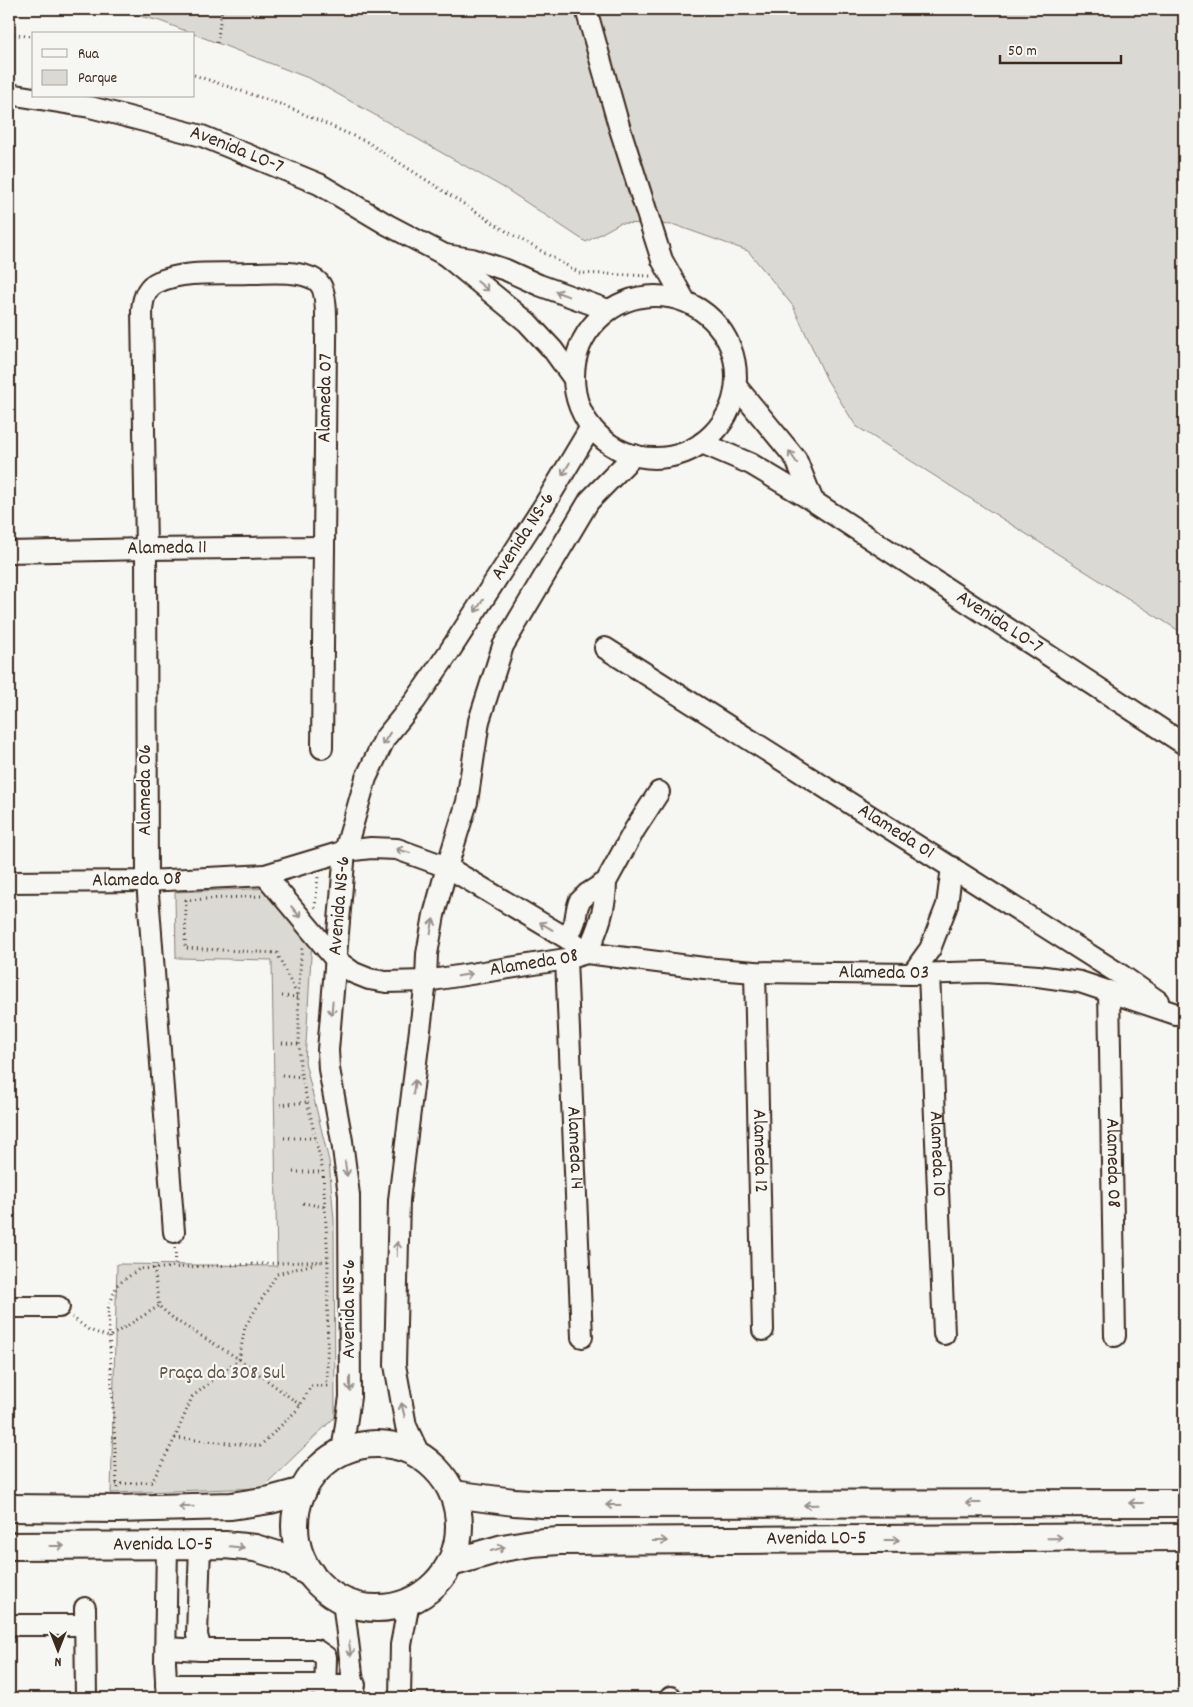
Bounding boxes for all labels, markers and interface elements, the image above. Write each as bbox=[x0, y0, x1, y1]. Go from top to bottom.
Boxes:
legend bbox=[32, 32, 195, 98]
scale bar bbox=[1000, 32, 1122, 64]
text: 50 m bbox=[1008, 41, 1037, 63]
text: Rua bbox=[78, 44, 100, 66]
text: Parque bbox=[78, 68, 118, 90]
street label: Avenida LO-7 bbox=[187, 119, 287, 182]
one-way arrow bbox=[476, 280, 489, 291]
one-way arrow bbox=[555, 289, 570, 298]
street label: Alameda 07 bbox=[311, 353, 341, 443]
one-way arrow bbox=[788, 450, 798, 464]
one-way arrow bbox=[560, 461, 570, 475]
street label: Avenida NS-6 bbox=[485, 487, 563, 586]
street label: Alameda 11 bbox=[127, 534, 207, 563]
street label: Avenida LO-7 bbox=[950, 584, 1048, 662]
one-way arrow bbox=[473, 598, 483, 612]
one-way arrow bbox=[380, 731, 390, 745]
street label: Alameda 06 bbox=[132, 744, 160, 836]
street label: Alameda 01 bbox=[852, 797, 940, 867]
one-way arrow bbox=[395, 846, 411, 856]
street label: Avenida NS-6 bbox=[322, 855, 359, 957]
street label: Alameda 08 bbox=[92, 865, 183, 895]
one-way arrow bbox=[291, 905, 302, 918]
one-way arrow bbox=[428, 918, 438, 934]
one-way arrow bbox=[539, 921, 554, 931]
street label: Alameda 08 bbox=[488, 942, 582, 985]
street label: Alameda 03 bbox=[838, 959, 930, 988]
one-way arrow bbox=[457, 970, 473, 980]
one-way arrow bbox=[327, 1000, 337, 1016]
one-way arrow bbox=[409, 1079, 419, 1095]
street label: Alameda 14 bbox=[558, 1105, 590, 1190]
street label: Alameda 12 bbox=[744, 1109, 774, 1193]
street label: Alameda 10 bbox=[921, 1110, 952, 1198]
street label: Alameda 08 bbox=[1097, 1118, 1127, 1208]
one-way arrow bbox=[341, 1161, 351, 1177]
one-way arrow bbox=[392, 1241, 401, 1257]
street label: Avenida NS-6 bbox=[336, 1259, 364, 1359]
park label: Praça da 308 Sul bbox=[159, 1360, 285, 1388]
one-way arrow bbox=[345, 1376, 355, 1392]
one-way arrow bbox=[397, 1403, 407, 1419]
one-way arrow bbox=[965, 1498, 982, 1508]
one-way arrow bbox=[1128, 1498, 1144, 1508]
one-way arrow bbox=[605, 1500, 621, 1509]
one-way arrow bbox=[803, 1500, 819, 1510]
one-way arrow bbox=[178, 1503, 194, 1512]
street label: Avenida LO-5 bbox=[766, 1525, 867, 1554]
street label: Avenida LO-5 bbox=[113, 1531, 213, 1560]
one-way arrow bbox=[1046, 1533, 1062, 1543]
one-way arrow bbox=[884, 1535, 900, 1545]
one-way arrow bbox=[651, 1536, 667, 1546]
one-way arrow bbox=[49, 1541, 65, 1551]
one-way arrow bbox=[229, 1542, 245, 1551]
one-way arrow bbox=[489, 1544, 505, 1554]
north arrow bbox=[32, 1624, 82, 1674]
one-way arrow bbox=[345, 1641, 355, 1657]
text: N bbox=[54, 1651, 61, 1671]

